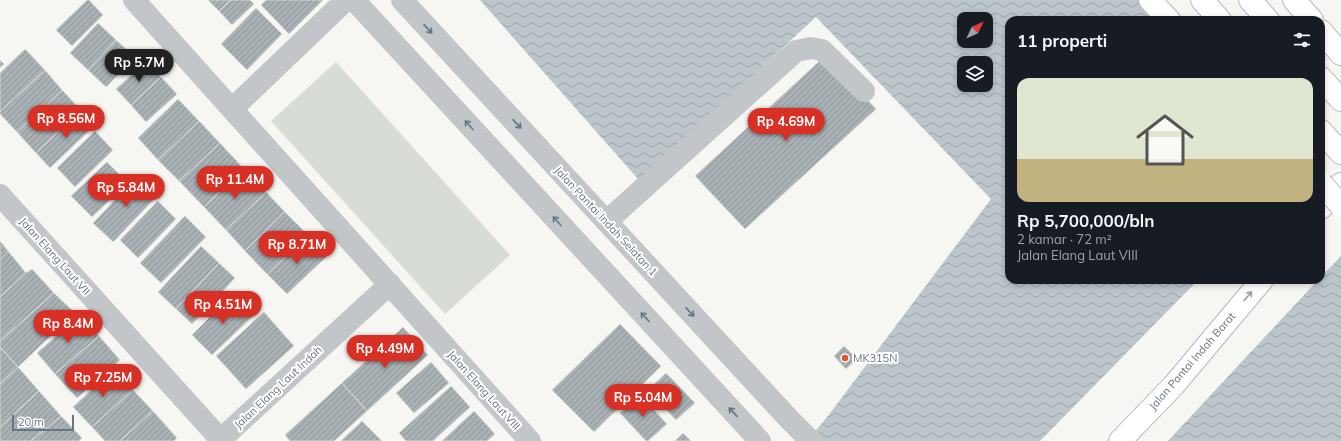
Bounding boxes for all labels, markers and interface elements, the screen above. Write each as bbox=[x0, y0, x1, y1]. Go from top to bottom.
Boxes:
north arrow bbox=[957, 12, 993, 48]
map controls bbox=[957, 12, 993, 92]
one-way arrow bbox=[424, 23, 433, 34]
icon: filters bbox=[1291, 29, 1313, 51]
text: 11 properti bbox=[1017, 30, 1107, 51]
pin: Rp 5.7M bbox=[102, 49, 176, 83]
text: Rp 5.7M bbox=[114, 54, 164, 70]
button: layers bbox=[957, 56, 993, 92]
icon: home bbox=[1129, 104, 1201, 176]
pin: Rp 8.56M bbox=[25, 105, 107, 139]
pin: Rp 4.69M bbox=[745, 108, 827, 142]
text: Rp 8.56M bbox=[37, 110, 95, 126]
text: Rp 4.69M bbox=[757, 113, 815, 129]
one-way arrow bbox=[512, 119, 521, 129]
one-way arrow bbox=[465, 121, 474, 131]
street label: Jalan Pantai Indah Selatan 1 bbox=[551, 163, 661, 279]
pin: Rp 11.4M bbox=[194, 166, 276, 200]
text: Rp 11.4M bbox=[206, 171, 264, 187]
pin: Rp 5.84M bbox=[85, 174, 167, 208]
text: Rp 5.84M bbox=[97, 179, 155, 195]
text: Rp 5,700,000/bln bbox=[1017, 210, 1155, 231]
street label: Jalan Elang Laut VII bbox=[17, 214, 93, 298]
one-way arrow bbox=[553, 217, 562, 227]
pin: Rp 8.71M bbox=[256, 231, 338, 265]
text: 2 kamar · 72 m² bbox=[1017, 231, 1112, 247]
text: Rp 8.71M bbox=[268, 236, 326, 252]
text: Jalan Elang Laut VIII bbox=[1017, 247, 1138, 263]
pin: Rp 4.51M bbox=[182, 291, 264, 325]
one-way arrow bbox=[1244, 291, 1252, 302]
text: Rp 4.51M bbox=[194, 296, 252, 312]
one-way arrow bbox=[686, 307, 695, 317]
street label: Jalan Pantai Indah Barat bbox=[1146, 309, 1238, 413]
pin: Rp 8.4M bbox=[31, 310, 105, 344]
one-way arrow bbox=[640, 312, 650, 322]
text: Rp 8.4M bbox=[43, 315, 93, 331]
pin: Rp 4.49M bbox=[344, 335, 426, 369]
text: Rp 4.49M bbox=[356, 340, 414, 356]
street label: Jalan Elang Laut Indah bbox=[231, 343, 325, 431]
street label: Jalan Elang Laut VIII bbox=[445, 347, 523, 433]
place label: MK315N bbox=[853, 351, 897, 365]
marker: MK315N bbox=[840, 353, 850, 363]
pin: Rp 7.25M bbox=[62, 364, 144, 398]
text: Rp 7.25M bbox=[74, 369, 132, 385]
pin: Rp 5.04M bbox=[602, 384, 684, 418]
text: Rp 5.04M bbox=[614, 389, 672, 405]
one-way arrow bbox=[729, 407, 738, 418]
scale bar bbox=[12, 413, 74, 432]
text: 20 m bbox=[18, 415, 44, 429]

